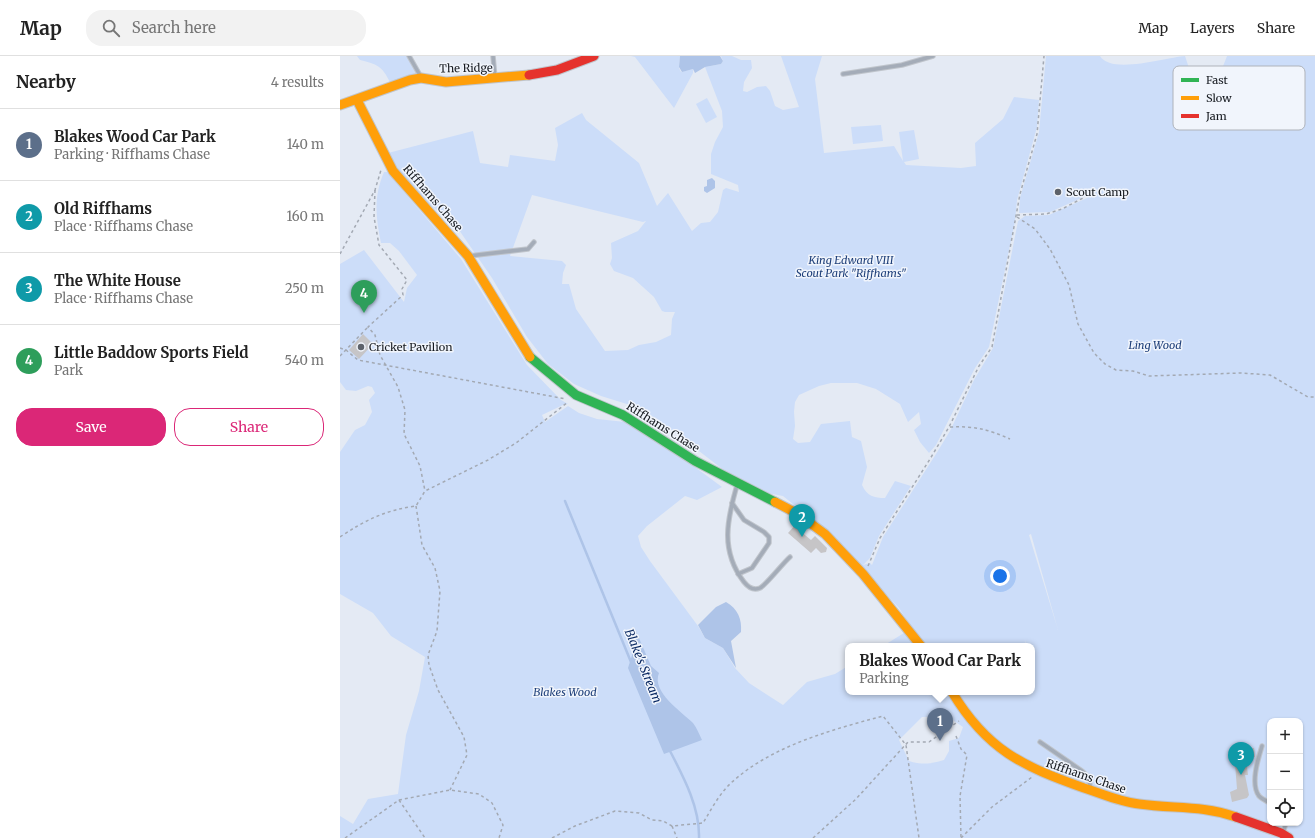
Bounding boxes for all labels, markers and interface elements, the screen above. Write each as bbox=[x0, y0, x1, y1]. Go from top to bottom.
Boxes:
search box bbox=[86, 10, 366, 46]
text: Map bbox=[20, 16, 62, 40]
icon: search bbox=[100, 17, 122, 39]
text: Search here bbox=[132, 18, 216, 37]
text: Map bbox=[1138, 19, 1168, 37]
text: Layers bbox=[1190, 19, 1235, 37]
text: Share bbox=[1257, 19, 1295, 37]
street label: The Ridge bbox=[439, 61, 493, 75]
legend bbox=[1173, 66, 1305, 130]
text: Nearby bbox=[16, 71, 76, 93]
text: Fast bbox=[1206, 73, 1229, 87]
text: 4 results bbox=[271, 74, 324, 91]
text: Slow bbox=[1206, 91, 1232, 105]
text: Jam bbox=[1205, 109, 1227, 123]
text: Blakes Wood Car Park bbox=[54, 127, 216, 146]
text: 1 bbox=[26, 136, 32, 153]
text: 140 m bbox=[287, 136, 324, 153]
text: Parking · Riffhams Chase bbox=[54, 146, 210, 163]
street label: Riffhams Chase bbox=[400, 162, 466, 234]
place label: Scout Camp bbox=[1066, 185, 1129, 199]
marker: Scout Camp bbox=[1053, 187, 1063, 197]
text: Old Riffhams bbox=[54, 199, 152, 218]
text: 2 bbox=[25, 208, 33, 225]
text: 160 m bbox=[286, 208, 324, 225]
text: Place · Riffhams Chase bbox=[54, 218, 193, 235]
park label: King Edward VIII Scout Park "Riffhams" bbox=[796, 253, 907, 280]
text: The White House bbox=[54, 271, 181, 290]
text: 3 bbox=[25, 280, 33, 297]
text: 250 m bbox=[285, 280, 324, 297]
pin: 4 bbox=[351, 280, 377, 313]
text: Place · Riffhams Chase bbox=[54, 290, 193, 307]
park label: Ling Wood bbox=[1128, 338, 1182, 352]
place label: Cricket Pavilion bbox=[369, 340, 453, 354]
marker: Cricket Pavilion bbox=[356, 342, 366, 352]
text: Little Baddow Sports Field bbox=[54, 343, 249, 362]
text: 4 bbox=[25, 352, 33, 369]
text: 540 m bbox=[284, 352, 324, 369]
text: Park bbox=[54, 362, 83, 379]
street label: Riffhams Chase bbox=[624, 399, 702, 455]
button: Save bbox=[16, 408, 166, 446]
button: Share bbox=[174, 408, 324, 446]
pin: 2 bbox=[789, 504, 815, 537]
your location bbox=[990, 566, 1010, 586]
water label: Blake's Stream bbox=[622, 626, 665, 705]
popup bbox=[845, 643, 1035, 695]
text: Blakes Wood Car Park bbox=[859, 651, 1021, 670]
text: Parking bbox=[859, 670, 909, 687]
park label: Blakes Wood bbox=[533, 685, 597, 699]
pin: 1 bbox=[927, 708, 953, 741]
map controls bbox=[1267, 718, 1303, 826]
button: + bbox=[1267, 718, 1303, 754]
pin: 3 bbox=[1228, 742, 1254, 775]
button: − bbox=[1267, 754, 1303, 790]
street label: Riffhams Chase bbox=[1044, 756, 1128, 796]
button: locate bbox=[1267, 790, 1303, 826]

